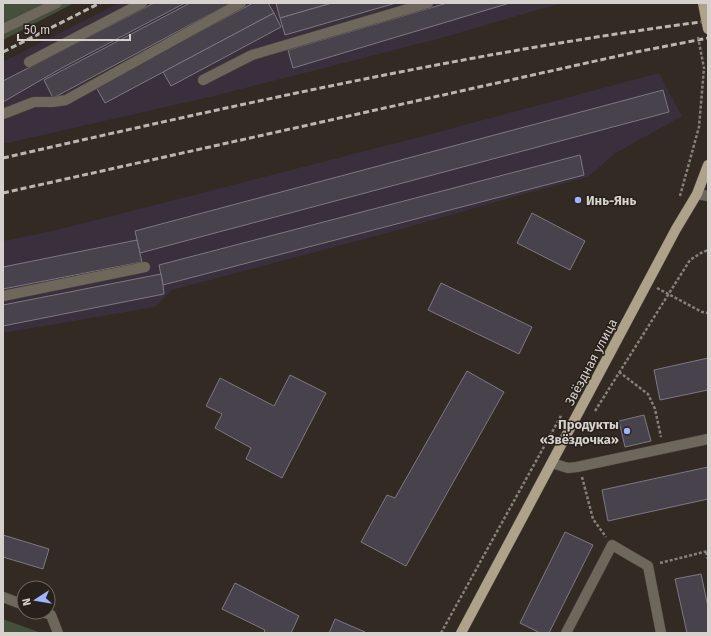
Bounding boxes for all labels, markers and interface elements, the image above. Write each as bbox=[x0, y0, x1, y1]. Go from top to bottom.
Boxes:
scale bar bbox=[18, 16, 130, 42]
text: 50 m bbox=[24, 23, 50, 37]
place label: Инь-Янь bbox=[586, 193, 636, 208]
marker: Инь-Янь bbox=[573, 195, 583, 205]
street label: Звёздная улица bbox=[562, 316, 620, 408]
place label: Продукты «Звёздочка» bbox=[540, 417, 619, 447]
marker: Продукты «Звёздочка» bbox=[622, 426, 632, 436]
north arrow bbox=[16, 580, 56, 620]
text: N bbox=[20, 597, 34, 607]

